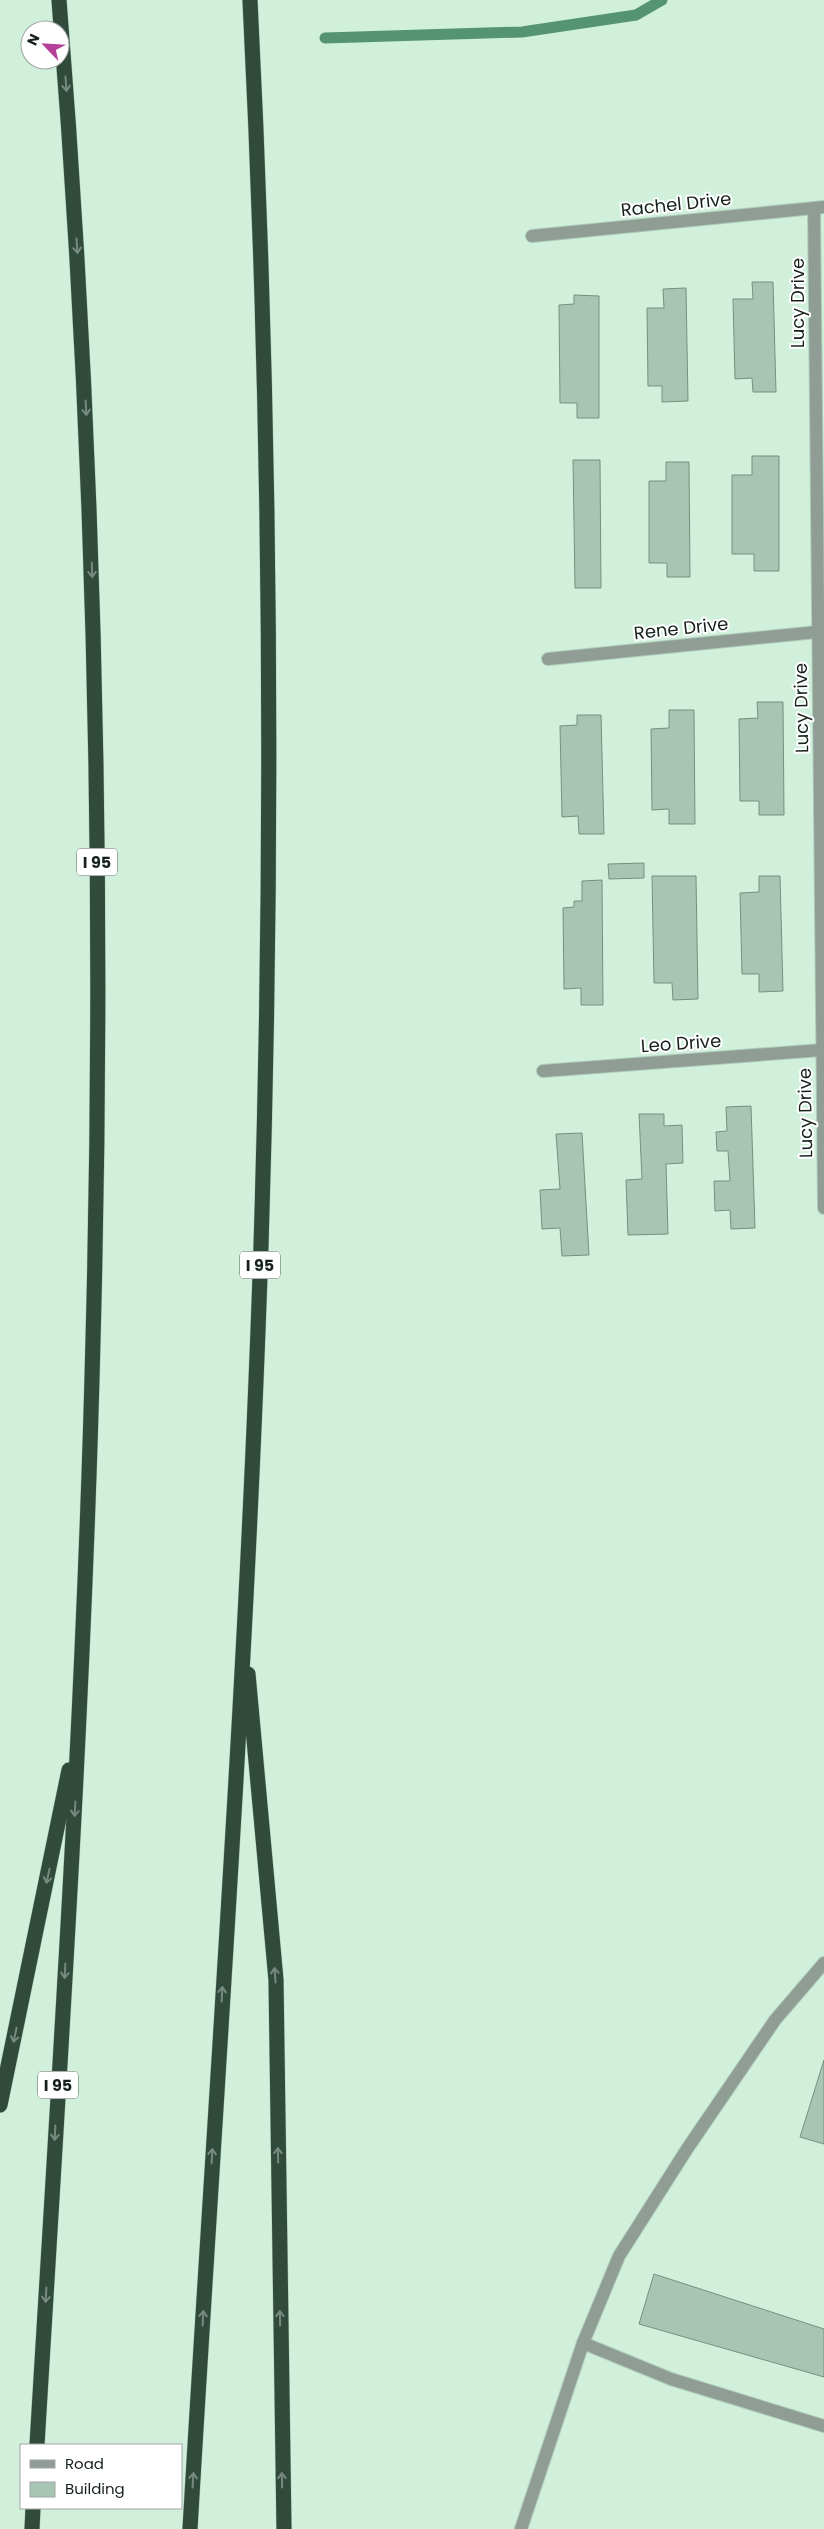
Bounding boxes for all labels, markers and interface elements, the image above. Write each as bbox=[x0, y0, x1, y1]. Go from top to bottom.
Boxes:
north arrow bbox=[20, 20, 70, 70]
text: N bbox=[22, 31, 45, 49]
one-way arrow bbox=[61, 75, 70, 91]
street label: Rachel Drive bbox=[619, 186, 733, 222]
one-way arrow bbox=[72, 237, 81, 253]
street label: Lucy Drive bbox=[785, 258, 810, 348]
one-way arrow bbox=[81, 400, 90, 416]
one-way arrow bbox=[87, 562, 96, 578]
street label: Rene Drive bbox=[633, 611, 729, 645]
street label: Lucy Drive bbox=[788, 663, 814, 753]
road number: I 95 bbox=[77, 849, 117, 876]
street label: Leo Drive bbox=[640, 1028, 722, 1058]
street label: Lucy Drive bbox=[792, 1068, 818, 1158]
road number: I 95 bbox=[240, 1252, 280, 1278]
one-way arrow bbox=[70, 1800, 79, 1816]
one-way arrow bbox=[42, 1867, 52, 1883]
one-way arrow bbox=[61, 1963, 70, 1979]
one-way arrow bbox=[271, 1968, 280, 1984]
one-way arrow bbox=[217, 1986, 226, 2002]
one-way arrow bbox=[10, 2026, 19, 2042]
road number: I 95 bbox=[38, 2072, 78, 2098]
one-way arrow bbox=[51, 2125, 60, 2141]
one-way arrow bbox=[208, 2148, 217, 2164]
one-way arrow bbox=[273, 2148, 283, 2164]
one-way arrow bbox=[41, 2287, 50, 2303]
one-way arrow bbox=[198, 2310, 207, 2326]
one-way arrow bbox=[275, 2310, 285, 2326]
legend bbox=[20, 2444, 182, 2509]
text: Road bbox=[65, 2453, 104, 2474]
one-way arrow bbox=[189, 2473, 198, 2489]
one-way arrow bbox=[278, 2473, 287, 2489]
text: Building bbox=[65, 2478, 125, 2499]

